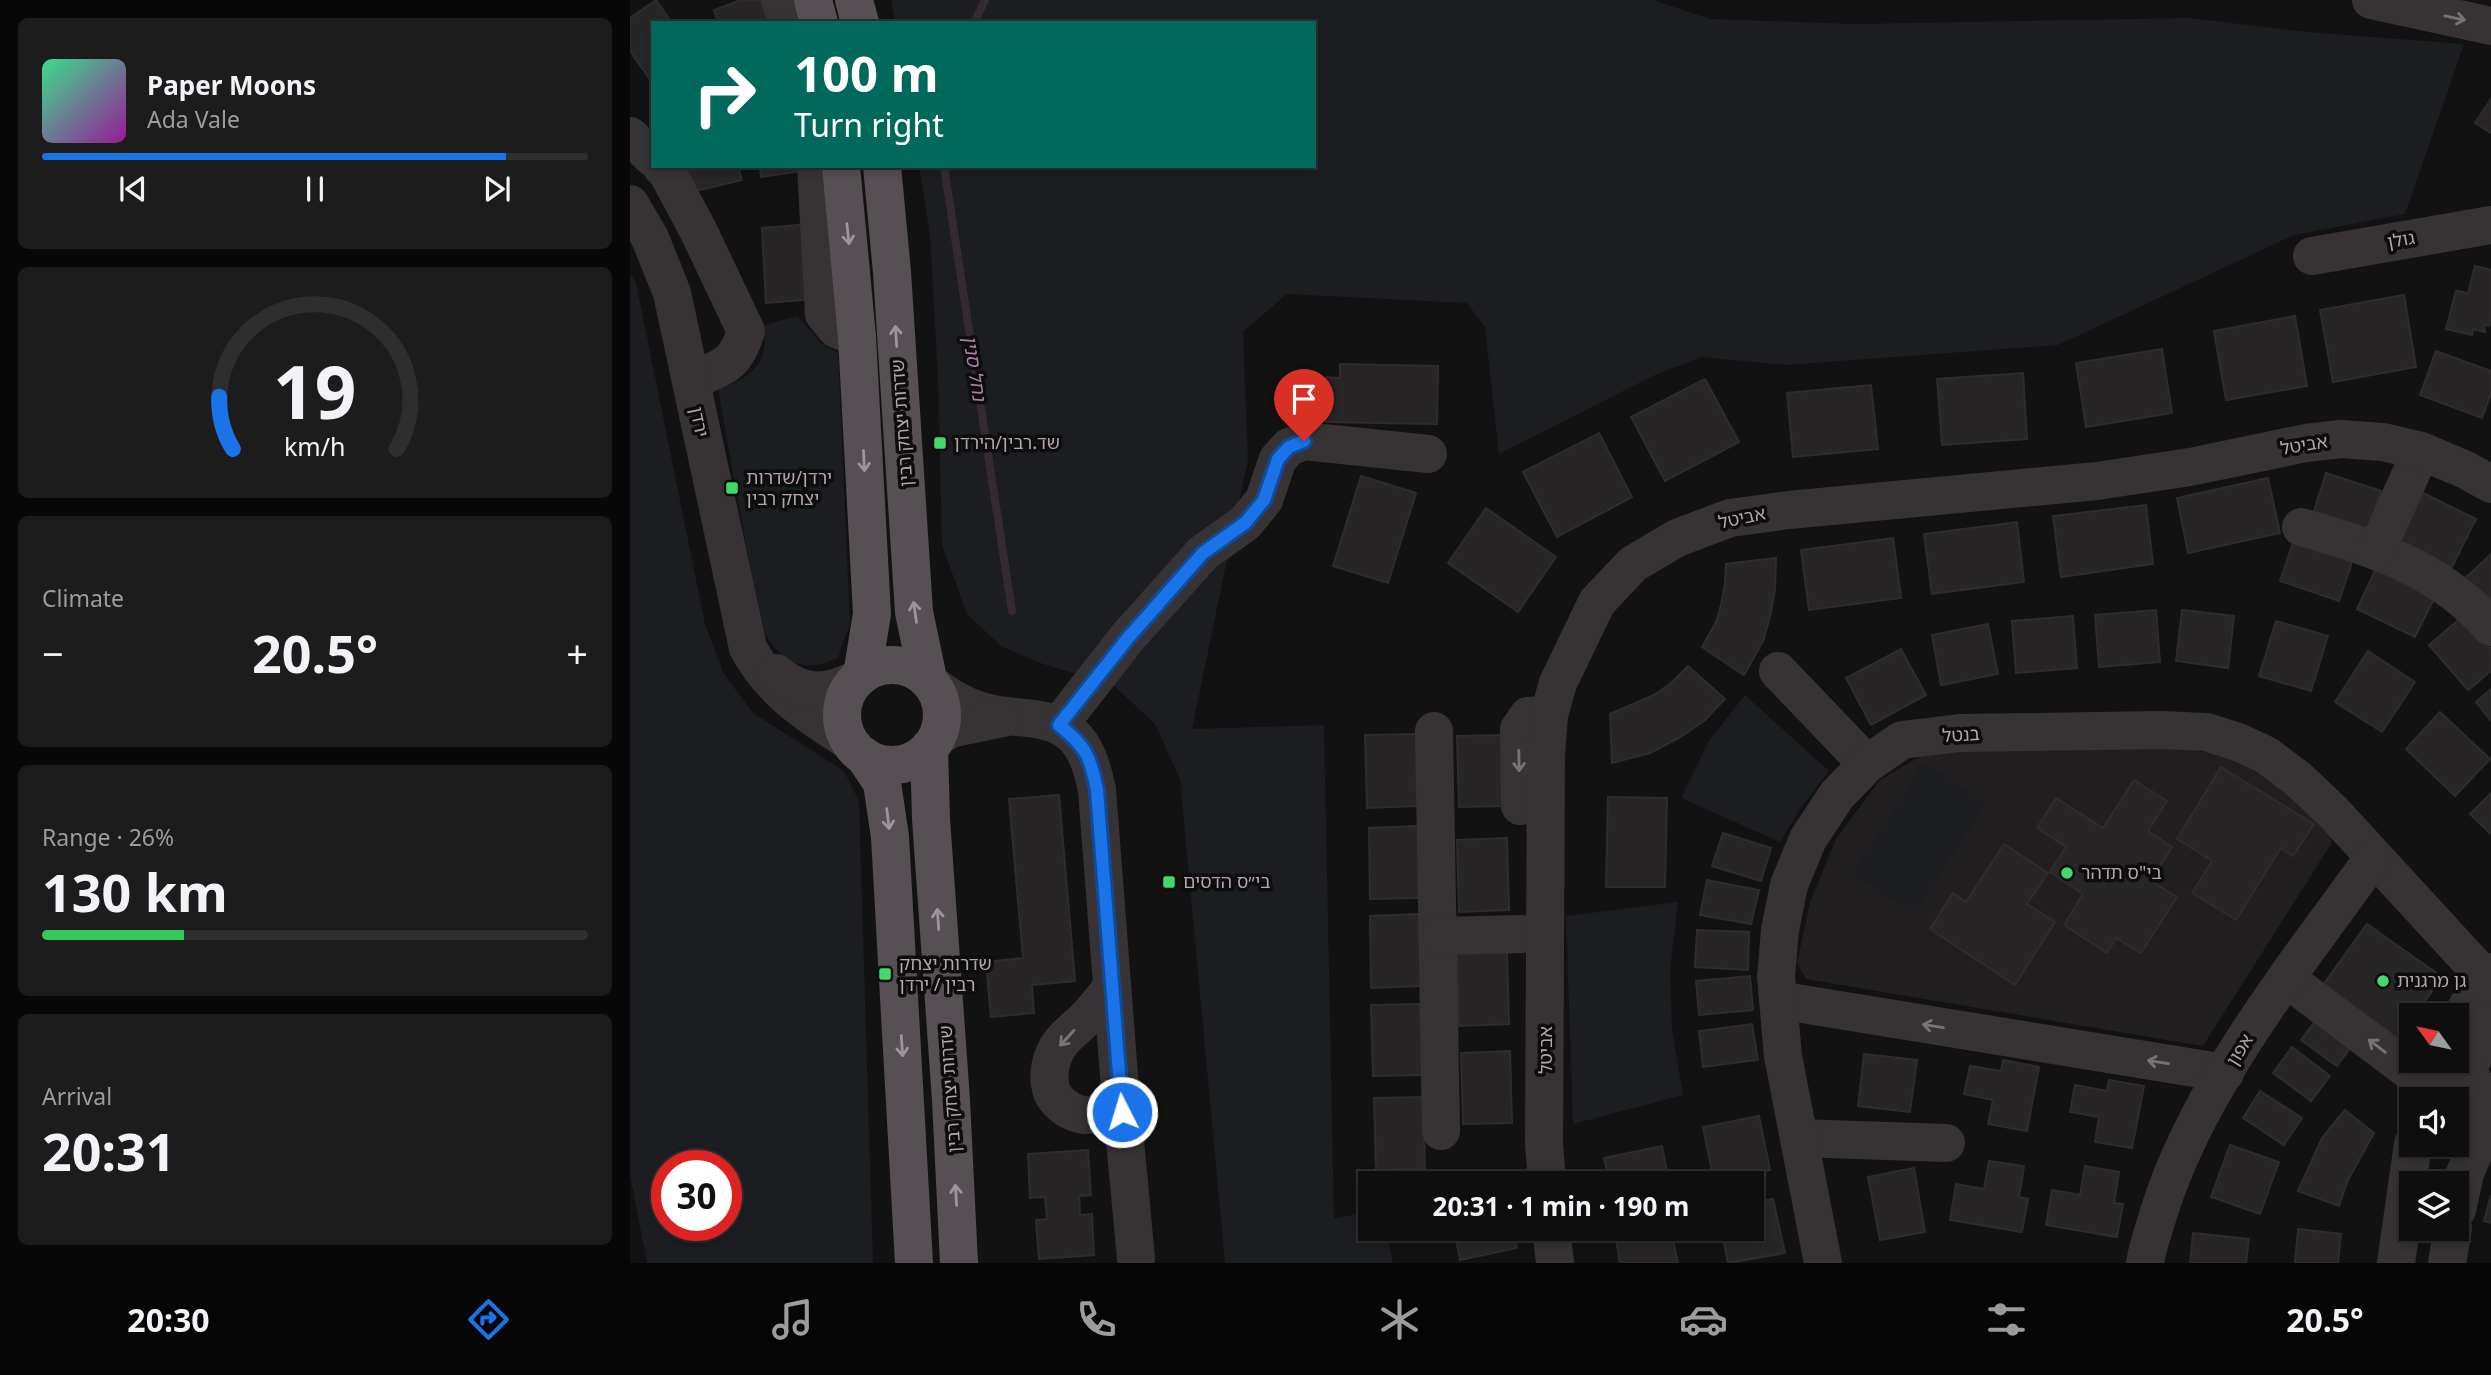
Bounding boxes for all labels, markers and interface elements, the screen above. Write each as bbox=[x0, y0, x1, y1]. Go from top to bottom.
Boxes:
one-way arrow bbox=[2443, 12, 2466, 26]
text: 100 m bbox=[794, 40, 939, 106]
icon: right bbox=[679, 49, 770, 140]
text: Paper Moons bbox=[147, 67, 316, 103]
text: Ada Vale bbox=[147, 103, 240, 135]
text: Turn right bbox=[794, 103, 944, 146]
icon: previous bbox=[114, 170, 152, 208]
icon: pause bbox=[296, 170, 334, 208]
icon: next bbox=[478, 170, 516, 208]
one-way arrow bbox=[842, 222, 855, 245]
street label: גולן bbox=[2385, 225, 2417, 253]
one-way arrow bbox=[889, 326, 902, 348]
water label: נחל סנין bbox=[957, 334, 993, 404]
text: 19 bbox=[273, 341, 357, 440]
street label: שדרות יצחק רבין bbox=[885, 359, 917, 488]
pin bbox=[1274, 369, 1334, 441]
icon: arrive bbox=[1285, 380, 1323, 418]
street label: ירדן bbox=[685, 405, 715, 439]
text: km/h bbox=[284, 428, 346, 462]
street label: אביטל bbox=[2278, 428, 2329, 460]
place label: שד.רבין/הירדן bbox=[954, 430, 1060, 454]
marker: שד.רבין/הירדן bbox=[932, 435, 948, 451]
one-way arrow bbox=[857, 449, 870, 472]
place label: ירדן/שדרות יצחק רבין bbox=[746, 465, 832, 510]
marker: ירדן/שדרות יצחק רבין bbox=[724, 480, 740, 496]
street label: אביטל bbox=[1716, 500, 1768, 534]
text: Climate bbox=[42, 582, 124, 614]
one-way arrow bbox=[908, 601, 921, 624]
text: 20.5° bbox=[252, 617, 378, 688]
text: − bbox=[42, 627, 64, 679]
text: + bbox=[566, 627, 588, 679]
street label: בנטל bbox=[1942, 721, 1980, 747]
one-way arrow bbox=[1512, 749, 1526, 772]
one-way arrow bbox=[881, 807, 894, 830]
text: Range · 26% bbox=[42, 821, 174, 853]
text: 130 km bbox=[42, 856, 228, 927]
place label: בי"ס תדהר bbox=[2081, 860, 2162, 884]
marker: בי"ס תדהר bbox=[2059, 865, 2075, 881]
place label: בי״ס הדסים bbox=[1183, 869, 1271, 893]
marker: בי״ס הדסים bbox=[1161, 874, 1177, 890]
one-way arrow bbox=[931, 908, 944, 931]
place label: שדרות יצחק רבין / ירדן bbox=[899, 951, 992, 996]
marker: שדרות יצחק רבין / ירדן bbox=[877, 966, 893, 982]
place label: גן מרגנית bbox=[2397, 968, 2466, 992]
marker: גן מרגנית bbox=[2375, 973, 2391, 989]
north arrow bbox=[2399, 1003, 2469, 1073]
map controls bbox=[2399, 1003, 2469, 1241]
one-way arrow bbox=[1922, 1019, 1945, 1032]
street label: שדרות יצחק רבין bbox=[933, 1025, 965, 1154]
street label: אביטל bbox=[1533, 1026, 1557, 1074]
one-way arrow bbox=[1059, 1029, 1075, 1047]
street label: אפון bbox=[2220, 1029, 2258, 1070]
one-way arrow bbox=[896, 1034, 909, 1057]
one-way arrow bbox=[2368, 1039, 2386, 1054]
one-way arrow bbox=[2147, 1055, 2170, 1068]
position arrow bbox=[1085, 1075, 1159, 1149]
text: Arrival bbox=[42, 1080, 112, 1112]
button: sound bbox=[2399, 1087, 2469, 1157]
text: 20:31 bbox=[42, 1115, 176, 1186]
speed limit sign: 30 bbox=[651, 1150, 742, 1241]
button: layers bbox=[2399, 1171, 2469, 1241]
one-way arrow bbox=[949, 1184, 962, 1207]
text: 20:31 · 1 min · 190 m bbox=[1433, 1188, 1689, 1224]
icon: directions bbox=[464, 1295, 513, 1344]
icon: music bbox=[768, 1295, 817, 1344]
icon: phone bbox=[1072, 1295, 1121, 1344]
icon: climate bbox=[1375, 1295, 1424, 1344]
icon: car bbox=[1679, 1295, 1728, 1344]
icon: filters bbox=[1982, 1295, 2031, 1344]
text: 20:30 bbox=[127, 1298, 210, 1341]
text: 20.5° bbox=[2286, 1298, 2364, 1341]

